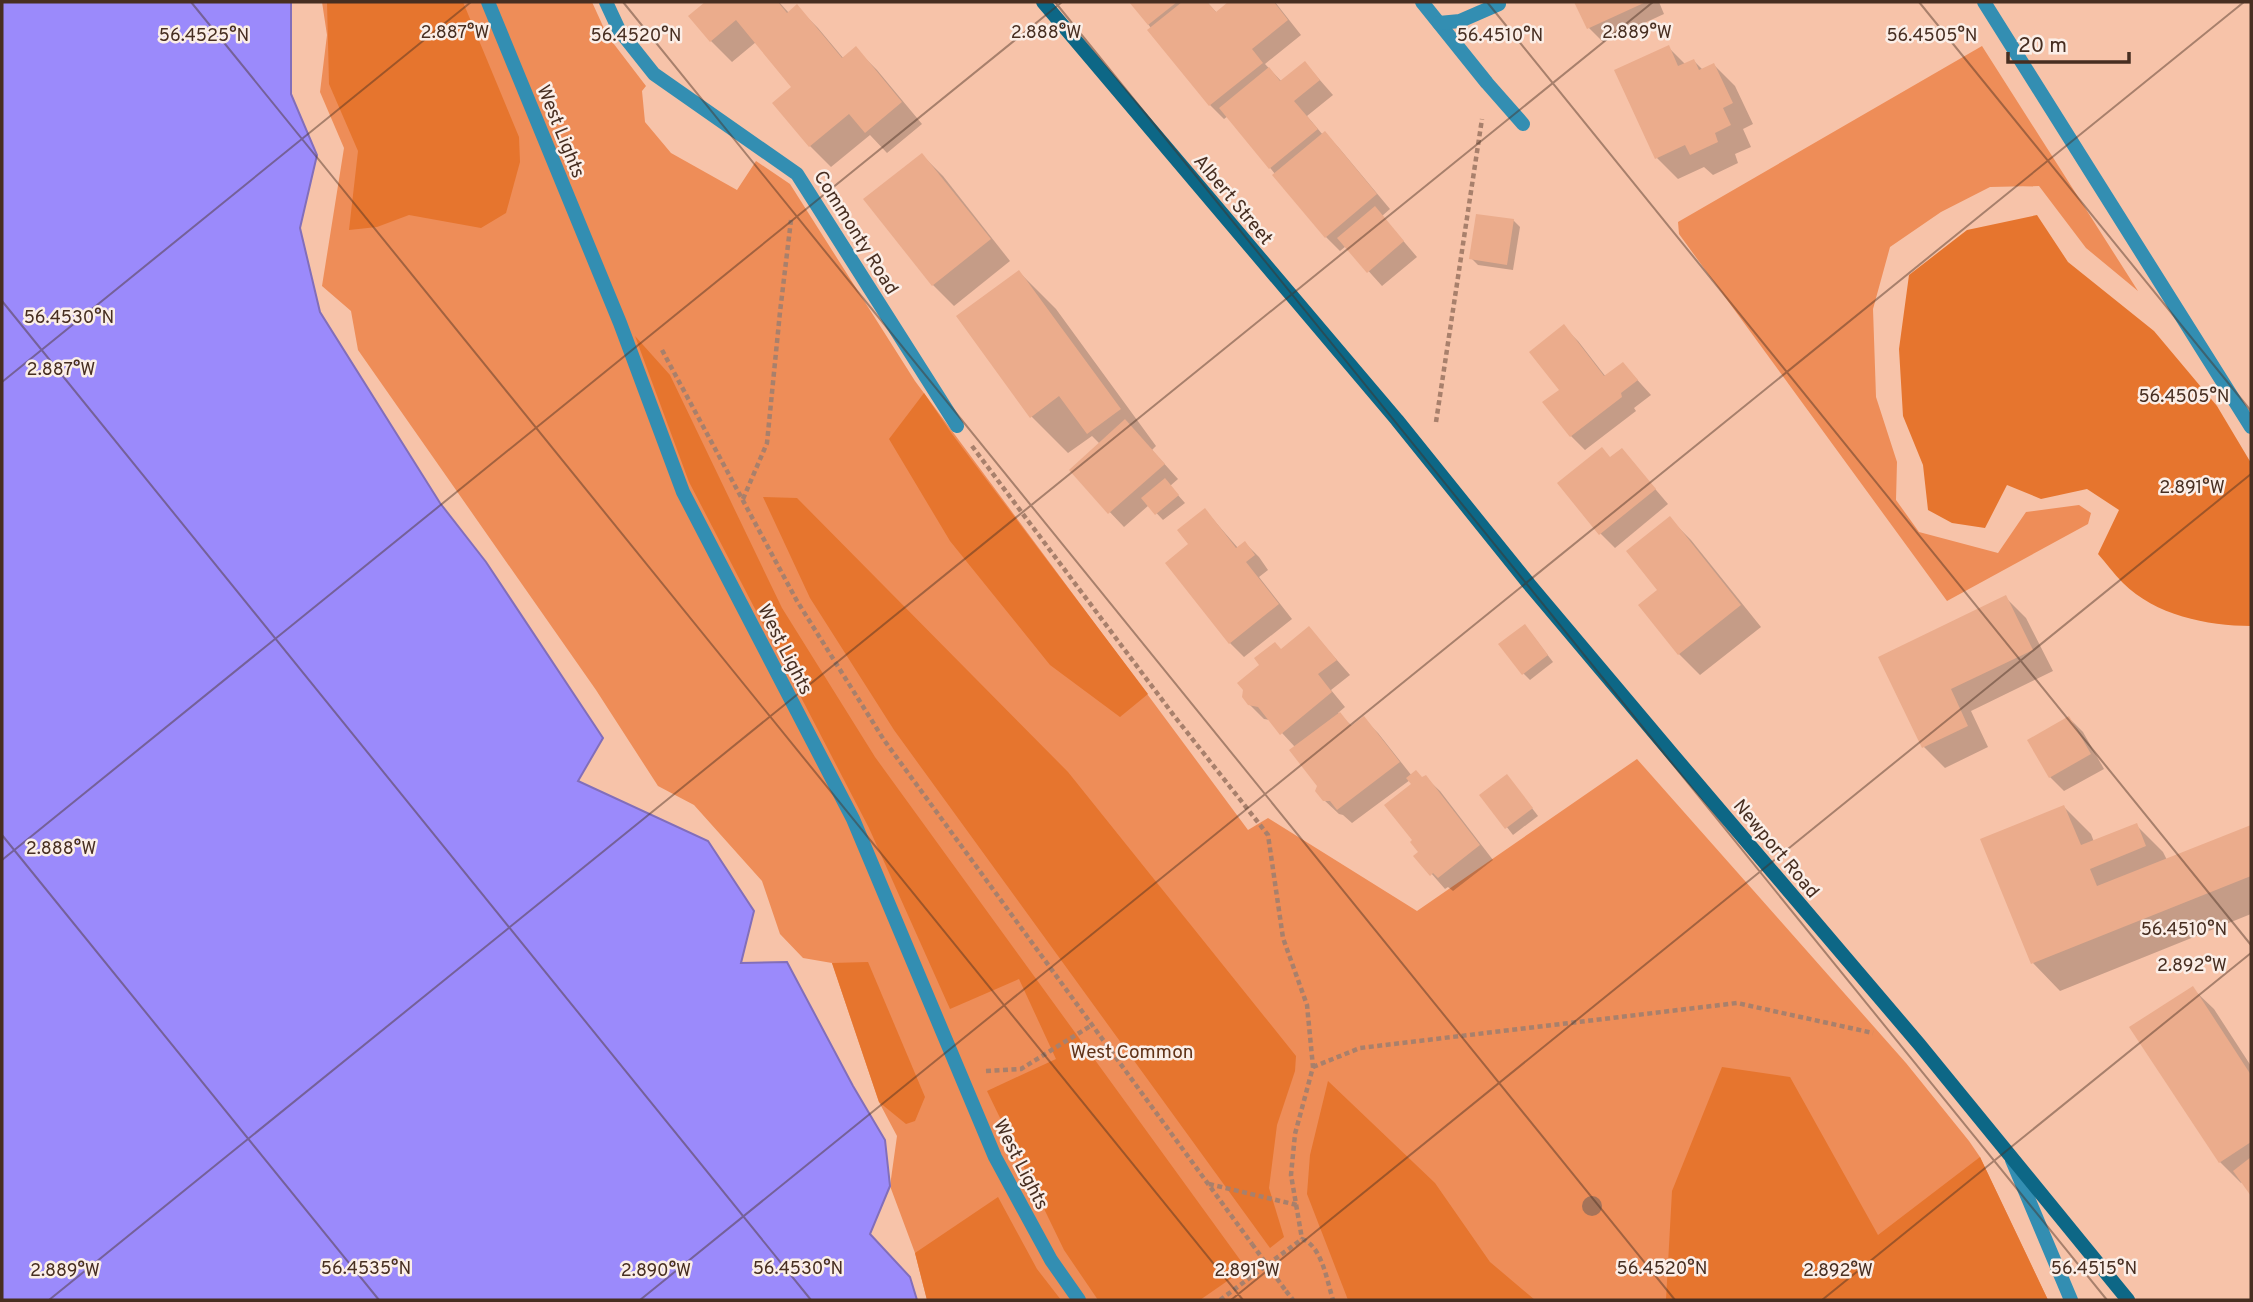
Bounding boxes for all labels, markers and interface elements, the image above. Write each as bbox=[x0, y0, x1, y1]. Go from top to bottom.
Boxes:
scale bar bbox=[2008, 21, 2129, 65]
text: 2.887°W bbox=[421, 22, 489, 45]
text: 2.888°W bbox=[1011, 22, 1081, 45]
text: 2.889°W bbox=[1602, 22, 1672, 45]
text: 56.4525°N bbox=[159, 25, 249, 48]
text: 56.4520°N bbox=[591, 25, 681, 48]
text: 56.4510°N bbox=[1457, 25, 1543, 48]
text: 56.4505°N bbox=[1886, 25, 1978, 48]
text: 20 m bbox=[2018, 33, 2067, 60]
street label: West Lights bbox=[531, 82, 590, 182]
street label: Albert Street bbox=[1188, 150, 1277, 250]
street label: Commonty Road bbox=[808, 167, 903, 300]
text: 56.4530°N bbox=[24, 307, 114, 330]
text: 2.887°W bbox=[27, 359, 95, 382]
text: 56.4505°N bbox=[2138, 386, 2230, 409]
text: 2.891°W bbox=[2159, 477, 2225, 500]
street label: West Lights bbox=[751, 601, 817, 699]
street label: Newport Road bbox=[1727, 795, 1824, 904]
text: 2.888°W bbox=[26, 838, 96, 861]
text: 56.4510°N bbox=[2141, 919, 2227, 942]
text: 2.892°W bbox=[2157, 955, 2227, 978]
park label: West Common bbox=[1071, 1041, 1193, 1065]
street label: West Lights bbox=[987, 1116, 1053, 1214]
text: 56.4535°N bbox=[321, 1258, 411, 1281]
text: 56.4530°N bbox=[753, 1258, 843, 1281]
text: 56.4520°N bbox=[1617, 1258, 1707, 1281]
text: 56.4515°N bbox=[2051, 1258, 2137, 1281]
text: 2.889°W bbox=[30, 1260, 100, 1283]
text: 2.890°W bbox=[621, 1260, 691, 1283]
text: 2.891°W bbox=[1214, 1260, 1280, 1283]
text: 2.892°W bbox=[1803, 1260, 1873, 1283]

